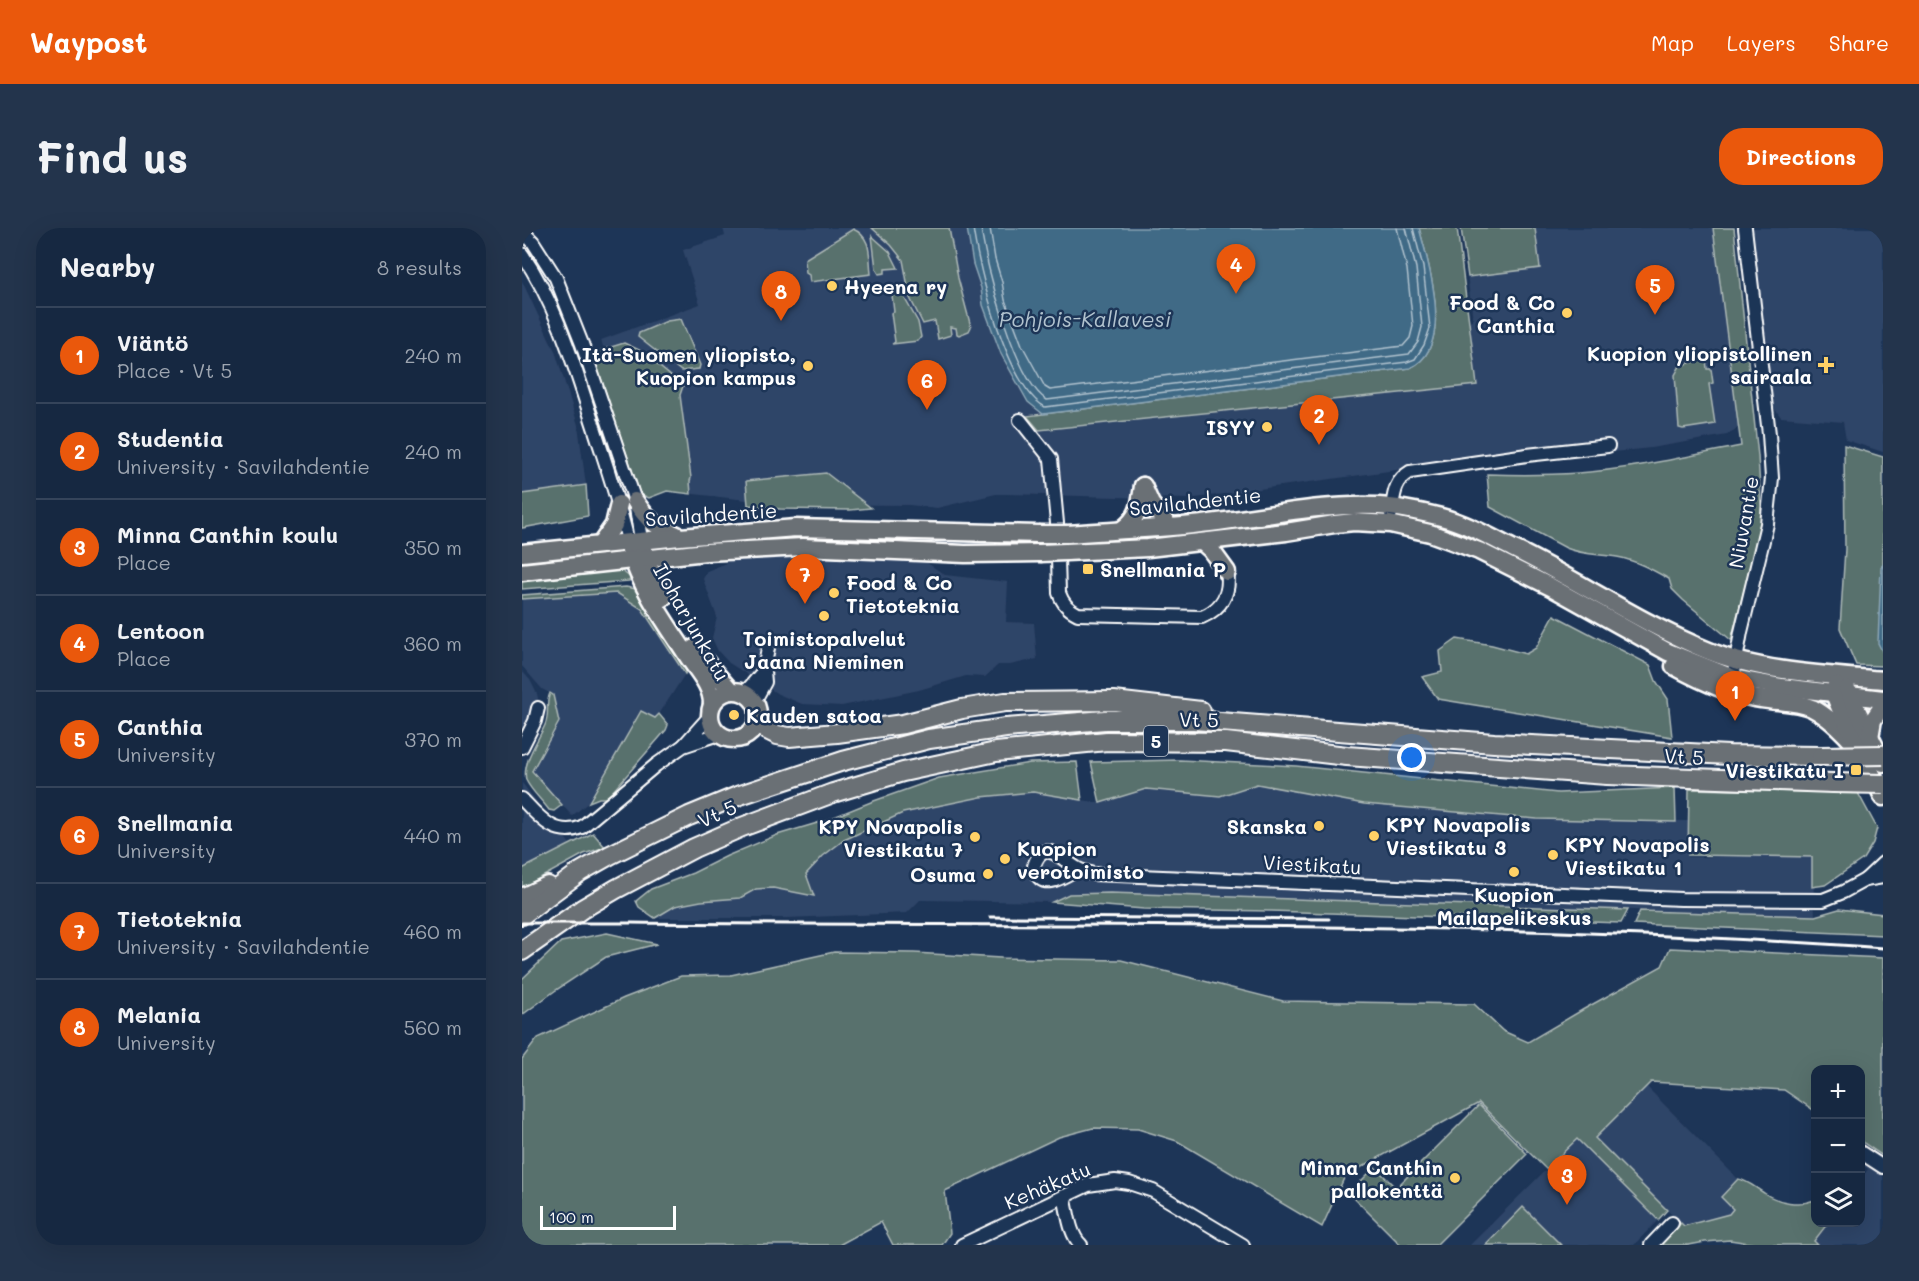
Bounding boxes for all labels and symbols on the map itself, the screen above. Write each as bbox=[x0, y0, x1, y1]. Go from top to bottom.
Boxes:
pin: 4 bbox=[1216, 244, 1256, 294]
pin: 5 bbox=[1636, 266, 1674, 315]
pin: 8 bbox=[762, 272, 800, 321]
place label: Hyeena ry bbox=[844, 273, 947, 299]
marker: Hyeena ry bbox=[825, 279, 839, 293]
place label: Food & Co Canthia bbox=[1449, 289, 1555, 338]
water label: Pohjois-Kallavesi bbox=[999, 305, 1172, 332]
marker: Food & Co Canthia bbox=[1560, 306, 1574, 320]
place label: Kuopion yliopistollinen sairaala bbox=[1587, 340, 1812, 389]
place label: Itä-Suomen yliopisto, Kuopion kampus bbox=[582, 341, 796, 390]
marker: Kuopion yliopistollinen sairaala bbox=[1817, 356, 1835, 374]
marker: Itä-Suomen yliopisto, Kuopion kampus bbox=[801, 359, 815, 373]
pin: 6 bbox=[908, 360, 946, 410]
pin: 2 bbox=[1300, 396, 1338, 445]
place label: ISYY bbox=[1206, 414, 1255, 440]
marker: ISYY bbox=[1260, 420, 1274, 434]
street label: Niuvantie bbox=[1722, 474, 1764, 570]
street label: Savilahdentie bbox=[1128, 481, 1262, 521]
street label: Savilahdentie bbox=[644, 496, 778, 532]
pin: 7 bbox=[786, 554, 824, 604]
place label: Snellmania P bbox=[1100, 556, 1226, 582]
street label: Iloharjunkatu bbox=[648, 559, 736, 685]
marker: Snellmania P bbox=[1081, 562, 1095, 576]
place label: Food & Co Tietoteknia bbox=[846, 569, 960, 618]
marker: Food & Co Tietoteknia bbox=[827, 586, 841, 600]
marker: Toimistopalvelut Jaana Nieminen bbox=[817, 609, 831, 623]
place label: Toimistopalvelut Jaana Nieminen bbox=[742, 625, 906, 674]
pin: 1 bbox=[1716, 672, 1754, 721]
place label: Kauden satoa bbox=[746, 702, 882, 728]
street label: Vt 5 bbox=[1179, 706, 1219, 732]
marker: Kauden satoa bbox=[727, 708, 741, 722]
road number: 5 bbox=[1144, 726, 1168, 756]
street label: Vt 5 bbox=[1663, 742, 1705, 770]
your location bbox=[1397, 743, 1426, 772]
place label: Viestikatu I bbox=[1726, 757, 1844, 783]
marker: Viestikatu I bbox=[1849, 763, 1863, 777]
street label: Vt 5 bbox=[694, 793, 740, 833]
place label: KPY Novapolis Viestikatu 3 bbox=[1386, 811, 1531, 860]
place label: KPY Novapolis Viestikatu 7 bbox=[818, 813, 963, 862]
place label: Skanska bbox=[1227, 813, 1307, 839]
marker: Skanska bbox=[1312, 819, 1326, 833]
marker: KPY Novapolis Viestikatu 3 bbox=[1367, 829, 1381, 843]
marker: KPY Novapolis Viestikatu 7 bbox=[968, 830, 982, 844]
place label: KPY Novapolis Viestikatu 1 bbox=[1565, 831, 1710, 880]
place label: Kuopion verotoimisto bbox=[1017, 835, 1144, 884]
street label: Viestikatu bbox=[1262, 848, 1362, 880]
marker: KPY Novapolis Viestikatu 1 bbox=[1546, 848, 1560, 862]
marker: Kuopion verotoimisto bbox=[998, 852, 1012, 866]
place label: Osuma bbox=[910, 861, 976, 887]
marker: Kuopion Mailapelikeskus bbox=[1507, 865, 1521, 879]
marker: Osuma bbox=[981, 867, 995, 881]
place label: Kuopion Mailapelikeskus bbox=[1437, 881, 1591, 930]
place label: Minna Canthin pallokenttä bbox=[1300, 1154, 1443, 1203]
street label: Kehäkatu bbox=[1000, 1155, 1094, 1215]
pin: 3 bbox=[1548, 1156, 1586, 1205]
marker: Minna Canthin pallokenttä bbox=[1448, 1171, 1462, 1185]
scale bar bbox=[540, 1203, 676, 1230]

